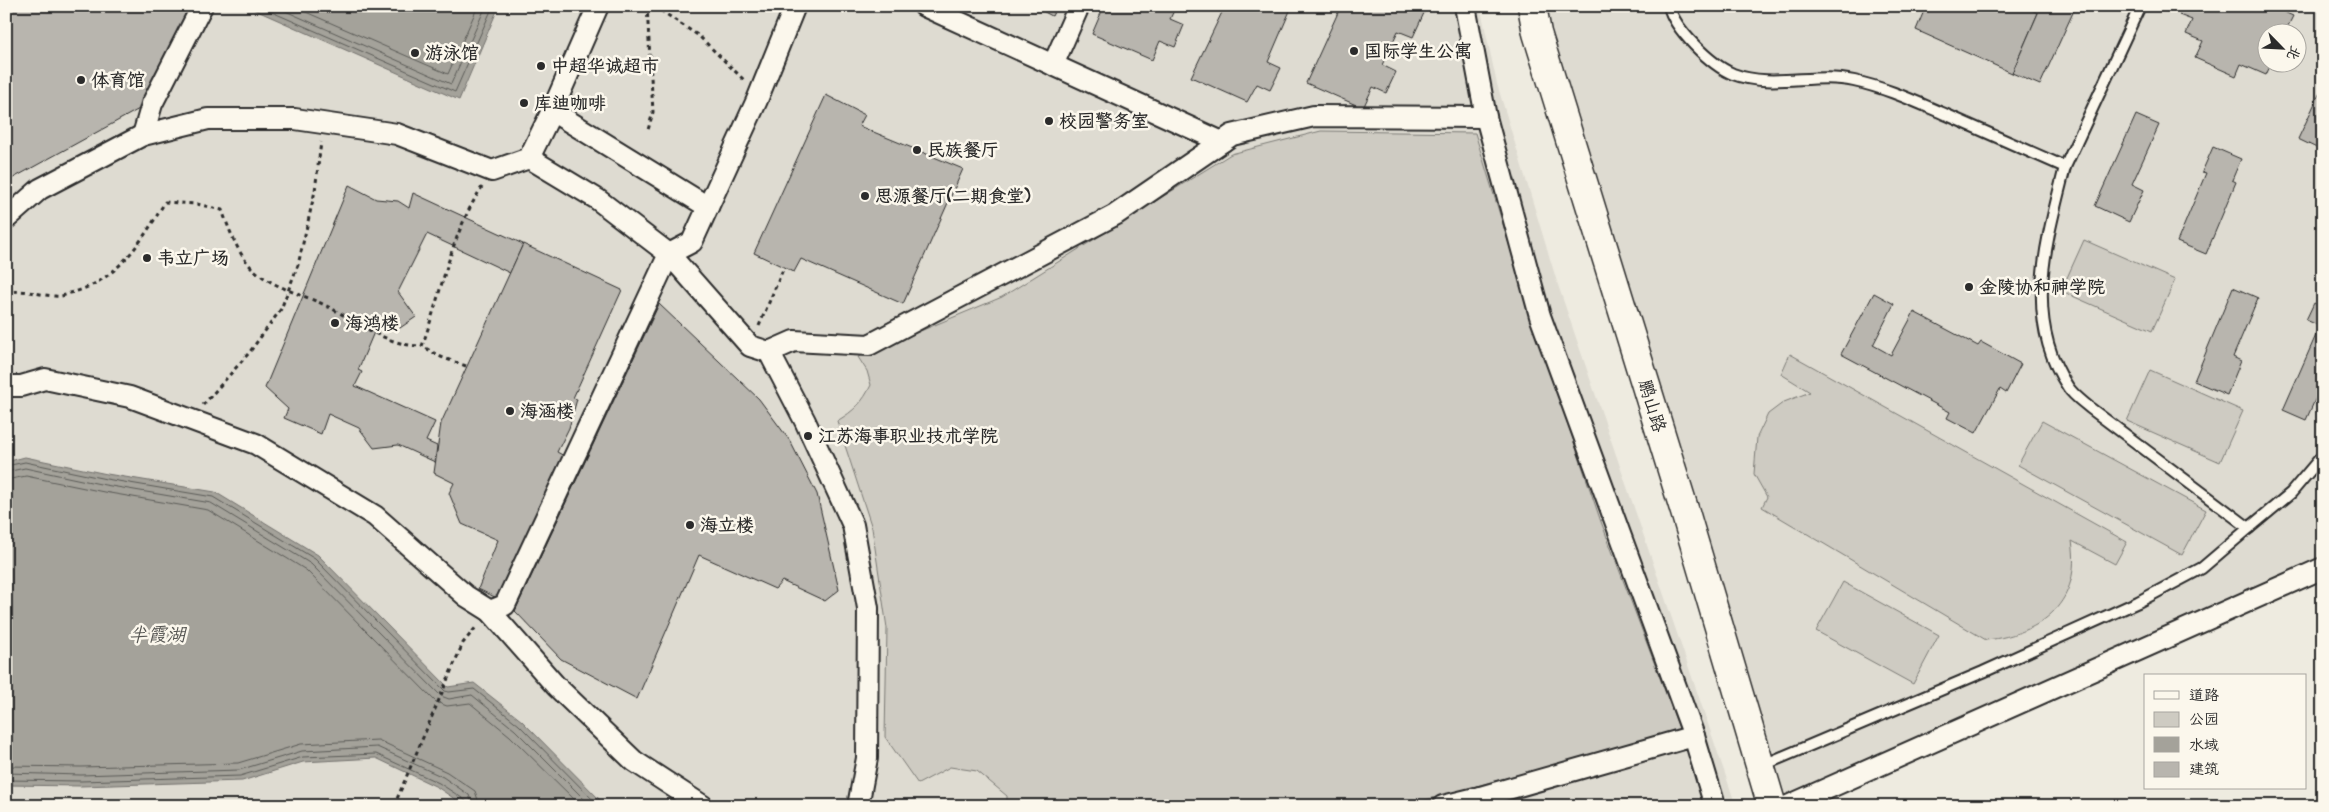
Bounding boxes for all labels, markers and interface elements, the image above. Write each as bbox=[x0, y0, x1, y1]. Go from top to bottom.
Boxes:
north arrow bbox=[2256, 22, 2306, 72]
place label: 国际学生公寓 bbox=[1364, 39, 1472, 64]
place label: 游泳馆 bbox=[425, 41, 479, 66]
text: 北 bbox=[2281, 42, 2305, 63]
marker: 国际学生公寓 bbox=[1348, 45, 1360, 57]
marker: 游泳馆 bbox=[409, 47, 421, 59]
place label: 中超华诚超市 bbox=[551, 54, 659, 79]
marker: 中超华诚超市 bbox=[535, 60, 547, 72]
place label: 体育馆 bbox=[91, 68, 145, 93]
marker: 体育馆 bbox=[75, 74, 87, 86]
place label: 库迪咖啡 bbox=[534, 91, 606, 116]
marker: 库迪咖啡 bbox=[518, 97, 530, 109]
place label: 校园警务室 bbox=[1059, 109, 1149, 134]
marker: 校园警务室 bbox=[1043, 115, 1055, 127]
place label: 民族餐厅 bbox=[927, 138, 999, 163]
marker: 民族餐厅 bbox=[911, 144, 923, 156]
place label: 思源餐厅(二期食堂) bbox=[875, 184, 1031, 209]
marker: 思源餐厅(二期食堂) bbox=[859, 190, 871, 202]
place label: 韦立广场 bbox=[157, 246, 229, 271]
marker: 韦立广场 bbox=[141, 252, 153, 264]
place label: 金陵协和神学院 bbox=[1979, 275, 2105, 300]
marker: 金陵协和神学院 bbox=[1963, 281, 1975, 293]
place label: 海鸿楼 bbox=[345, 311, 399, 336]
marker: 海鸿楼 bbox=[329, 317, 341, 329]
street label: 鹏山路 bbox=[1632, 377, 1672, 435]
place label: 海涵楼 bbox=[520, 399, 574, 424]
marker: 海涵楼 bbox=[504, 405, 516, 417]
place label: 江苏海事职业技术学院 bbox=[818, 424, 998, 449]
marker: 江苏海事职业技术学院 bbox=[802, 430, 814, 442]
place label: 海立楼 bbox=[700, 513, 754, 538]
marker: 海立楼 bbox=[684, 519, 696, 531]
water label: 半霞湖 bbox=[128, 622, 187, 649]
legend bbox=[2144, 674, 2306, 790]
text: 道路 bbox=[2189, 685, 2219, 706]
text: 公园 bbox=[2189, 709, 2219, 730]
text: 水域 bbox=[2189, 735, 2219, 756]
text: 建筑 bbox=[2189, 759, 2219, 780]

